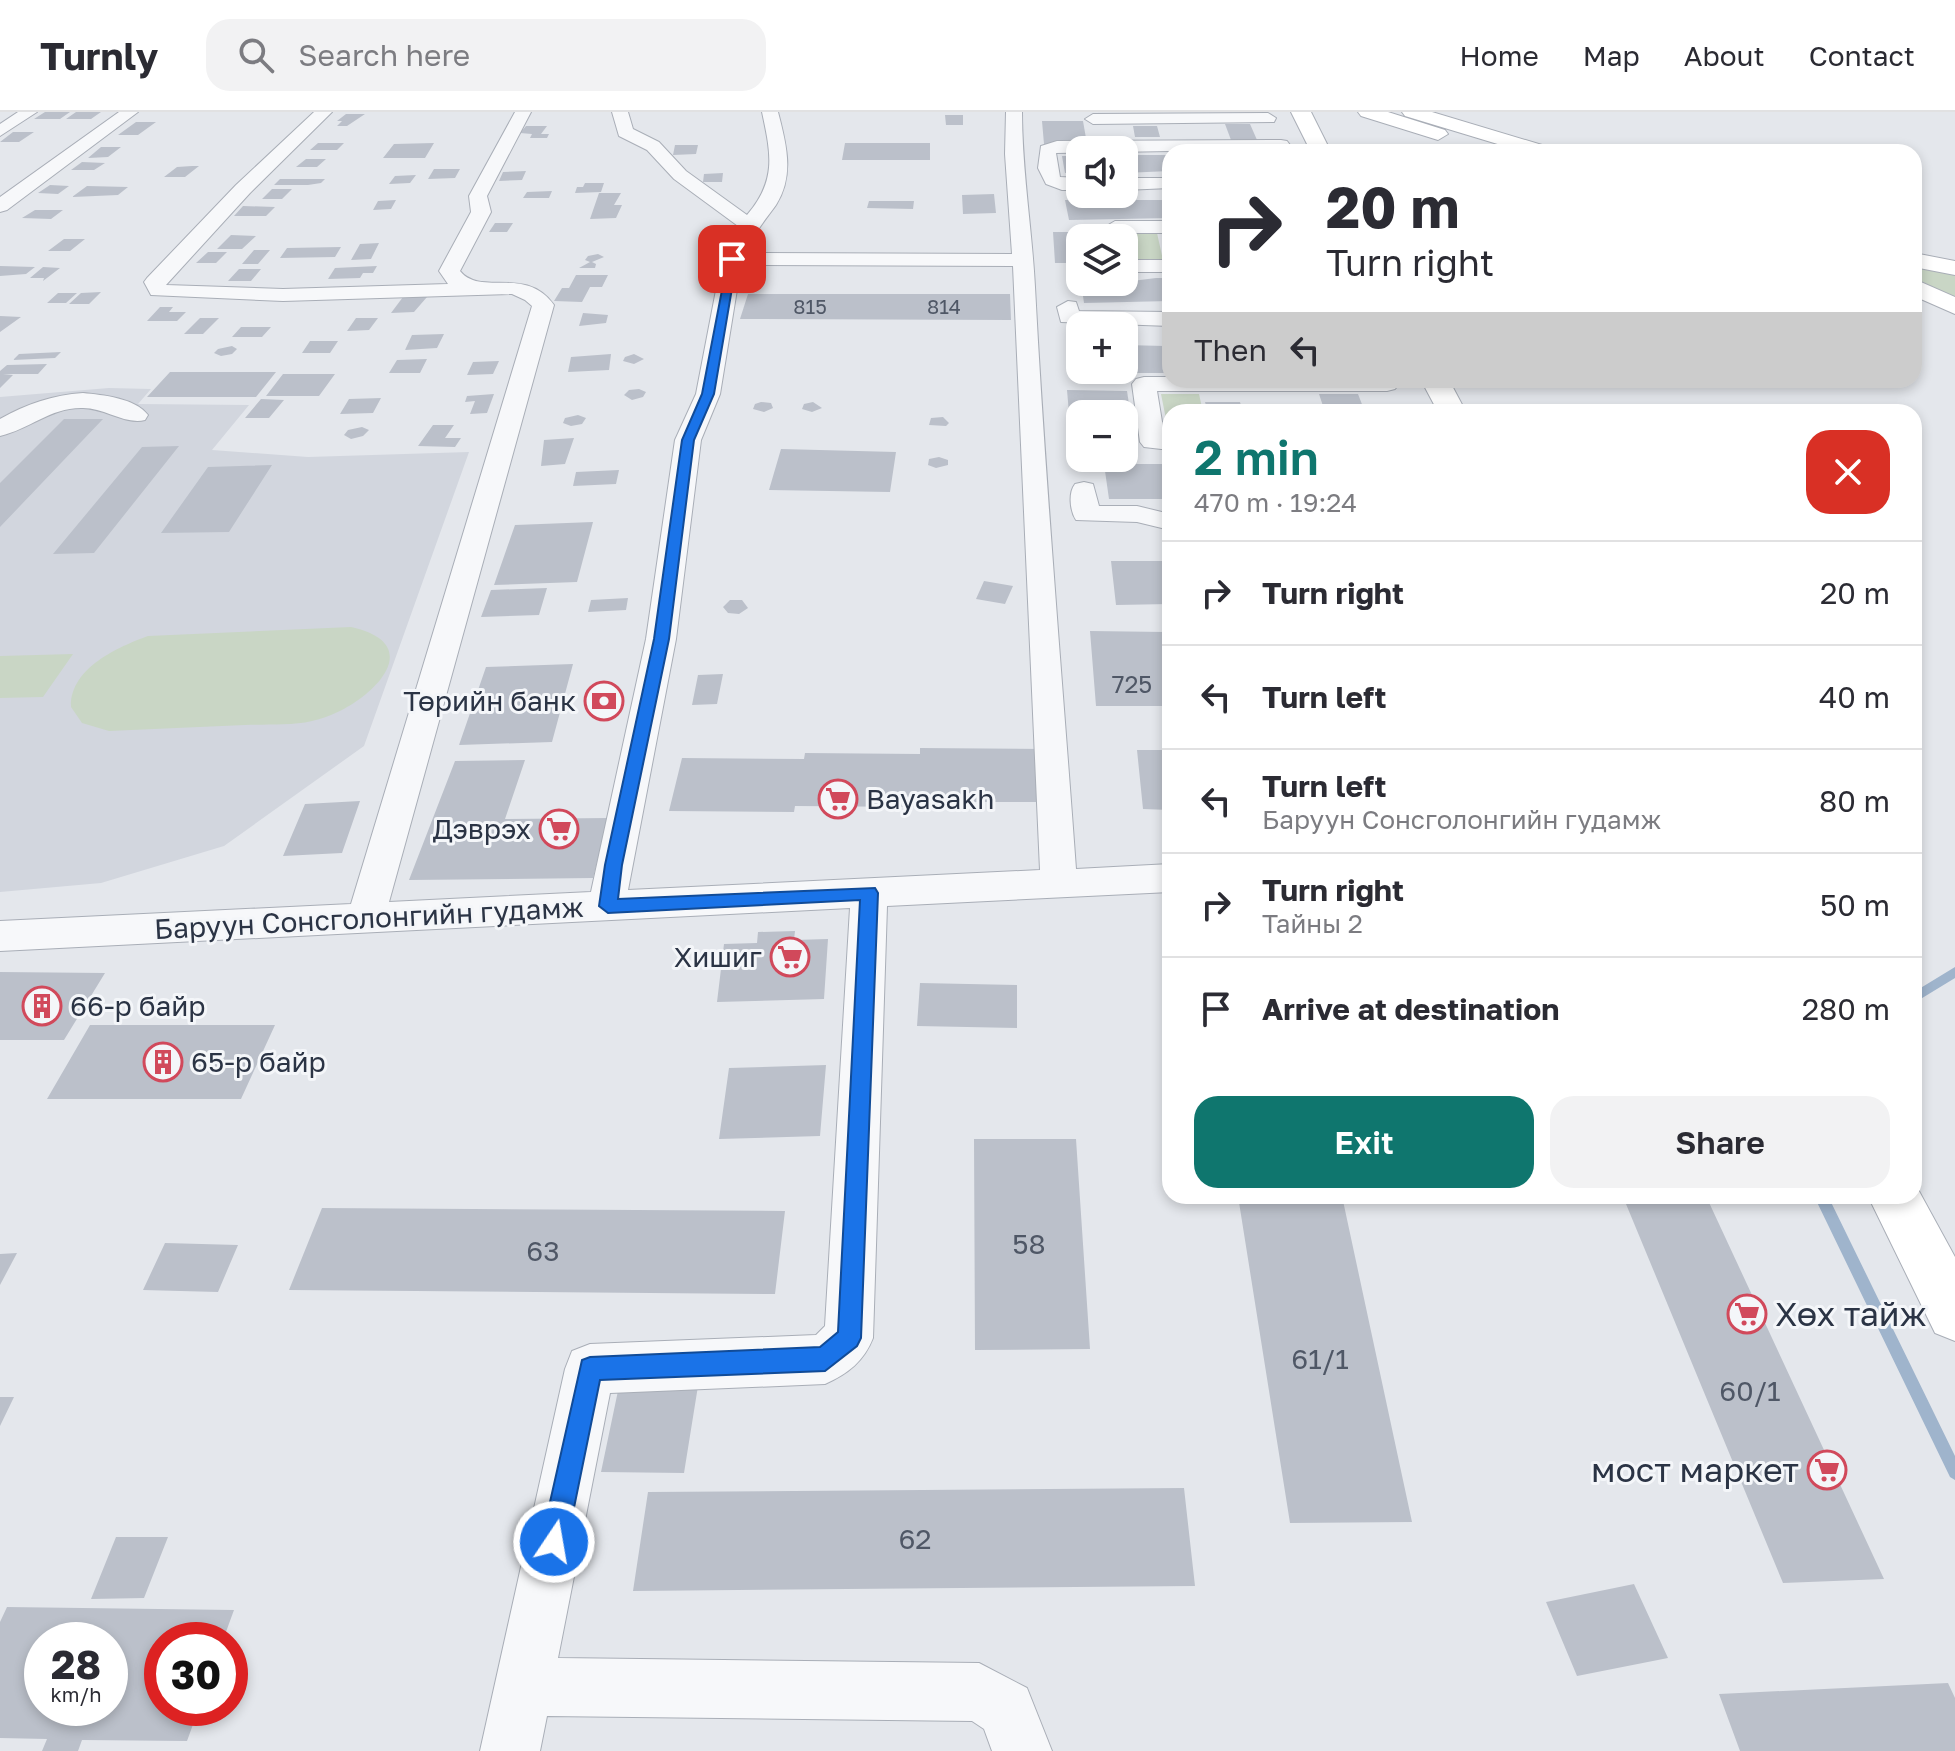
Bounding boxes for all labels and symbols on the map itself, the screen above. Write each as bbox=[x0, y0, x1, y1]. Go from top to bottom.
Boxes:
pin bbox=[698, 225, 766, 293]
house number: 815 bbox=[793, 294, 827, 318]
house number: 814 bbox=[927, 294, 961, 318]
house number: 725 bbox=[1112, 669, 1152, 698]
bank icon: Төрийн банк bbox=[583, 680, 625, 722]
place label: Төрийн банк bbox=[403, 684, 576, 717]
supermarket icon: Bayasakh bbox=[817, 778, 859, 820]
place label: Bayasakh bbox=[866, 782, 994, 815]
supermarket icon: Дэврэх bbox=[538, 808, 580, 850]
place label: Дэврэх bbox=[432, 812, 531, 845]
street label: Баруун Сонсголонгийн гудамж bbox=[153, 890, 585, 945]
supermarket icon: Хишиг bbox=[769, 936, 811, 978]
place label: Хишиг bbox=[674, 940, 762, 973]
building icon: 66-р байр bbox=[21, 985, 63, 1027]
place label: 66-р байр bbox=[70, 989, 206, 1022]
building icon: 65-р байр bbox=[142, 1041, 184, 1083]
place label: 65-р байр bbox=[191, 1045, 326, 1078]
house number: 58 bbox=[1012, 1227, 1046, 1260]
house number: 63 bbox=[526, 1234, 560, 1267]
supermarket icon: Хөх тайж bbox=[1726, 1293, 1768, 1335]
place label: Хөх тайж bbox=[1775, 1293, 1927, 1333]
house number: 61/1 bbox=[1291, 1342, 1349, 1375]
house number: 60/1 bbox=[1719, 1374, 1781, 1407]
place label: мост маркет bbox=[1591, 1449, 1799, 1489]
supermarket icon: мост маркет bbox=[1806, 1449, 1848, 1491]
position arrow bbox=[512, 1500, 596, 1584]
house number: 62 bbox=[898, 1522, 932, 1555]
speed limit sign: 30 bbox=[144, 1622, 248, 1726]

